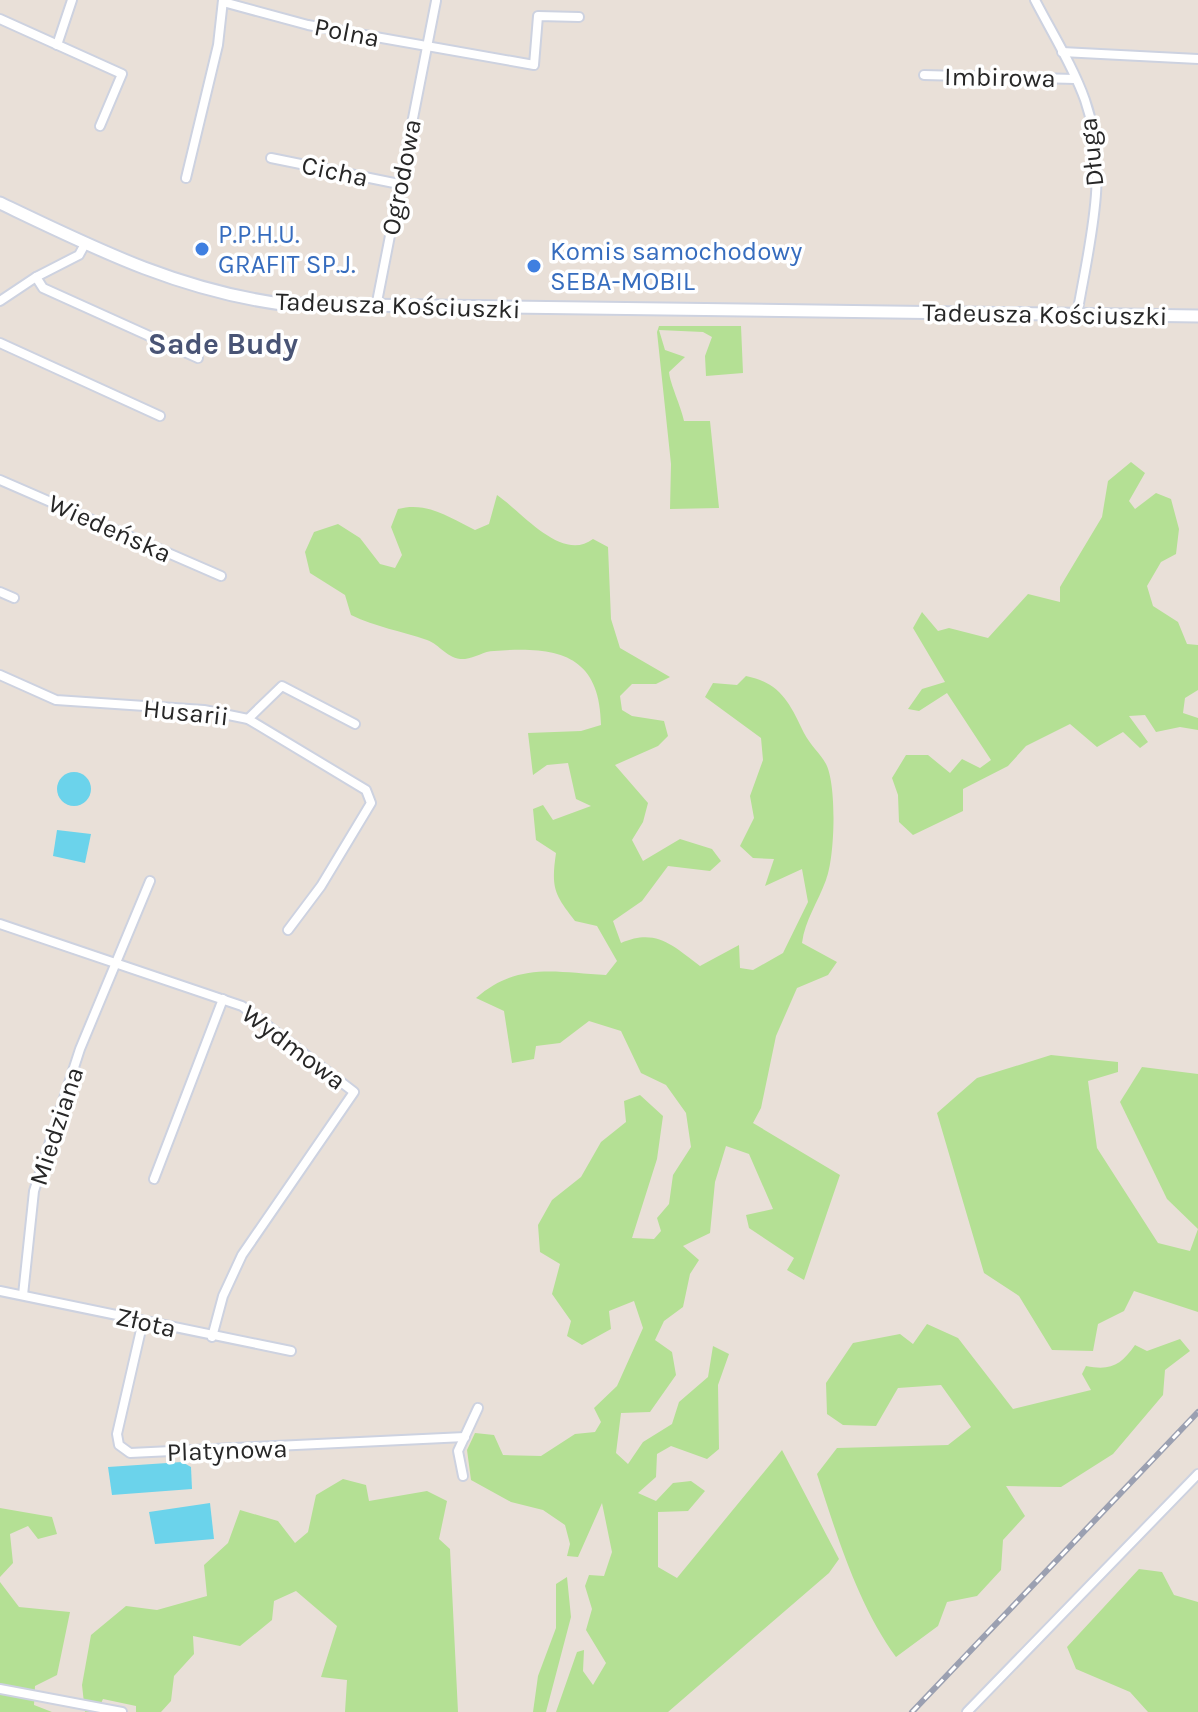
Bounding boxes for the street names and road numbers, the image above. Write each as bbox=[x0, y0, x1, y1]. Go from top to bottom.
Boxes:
street label: Polna bbox=[312, 11, 382, 54]
street label: Imbirowa bbox=[944, 61, 1056, 94]
street label: Ogrodowa bbox=[375, 116, 428, 238]
street label: Długa bbox=[1072, 116, 1111, 188]
street label: Cicha bbox=[299, 149, 371, 194]
street label: Tadeusza Kościuszki bbox=[275, 286, 521, 325]
street label: Tadeusza Kościuszki bbox=[922, 297, 1168, 332]
street label: Wiedeńska bbox=[43, 488, 176, 569]
street label: Husarii bbox=[142, 693, 230, 732]
street label: Wydmowa bbox=[235, 998, 352, 1097]
street label: Miedziana bbox=[23, 1063, 90, 1189]
street label: Złota bbox=[113, 1301, 179, 1344]
street label: Platynowa bbox=[166, 1433, 288, 1468]

